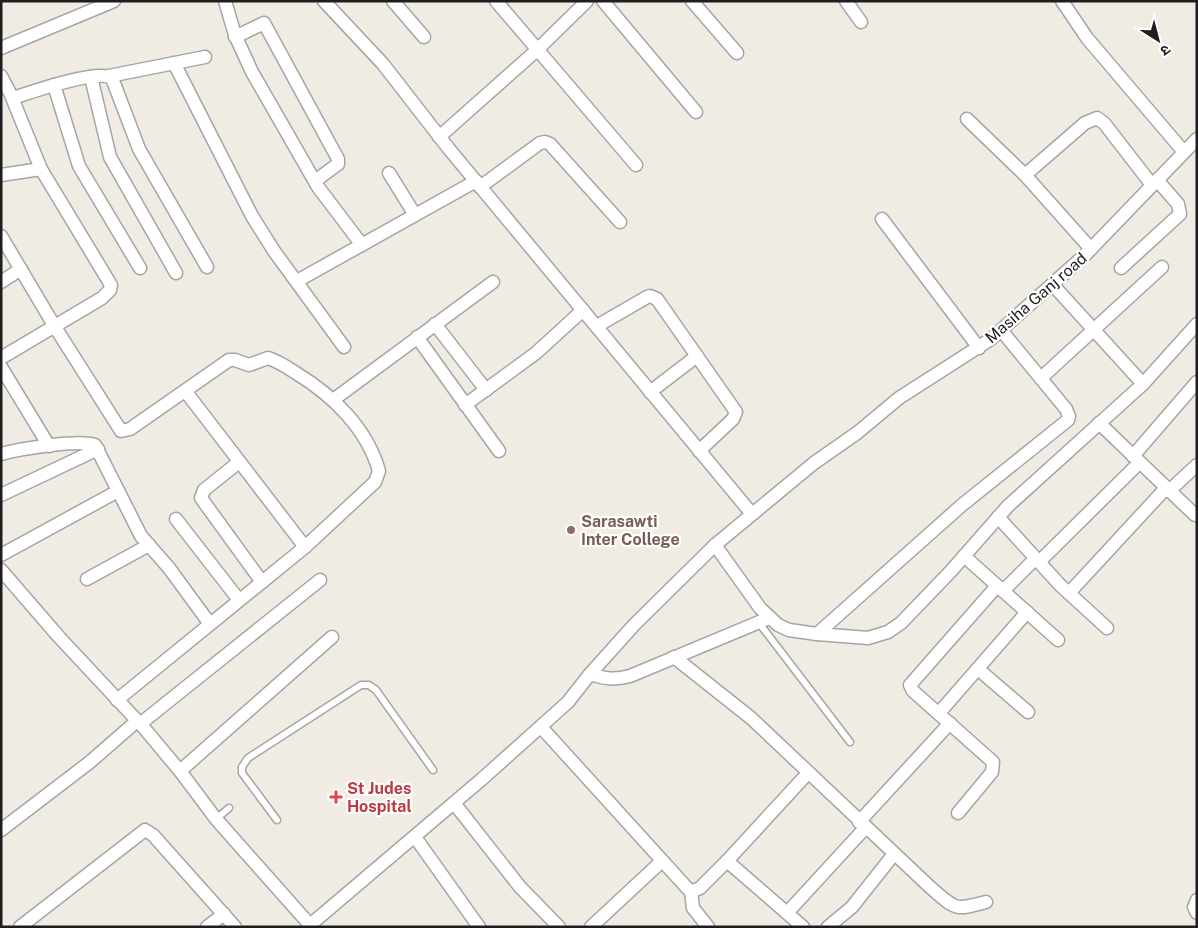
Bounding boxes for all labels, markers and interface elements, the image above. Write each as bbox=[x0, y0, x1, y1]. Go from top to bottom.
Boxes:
north arrow bbox=[1133, 15, 1183, 65]
text: उ bbox=[1157, 42, 1174, 60]
street label: Masiha Ganj road bbox=[981, 249, 1091, 347]
place label: Sarasawti Inter College bbox=[581, 512, 680, 549]
marker: Sarasawti Inter College bbox=[565, 524, 577, 536]
place label: St Judes Hospital bbox=[347, 779, 412, 816]
marker: St Judes Hospital bbox=[329, 790, 343, 804]

